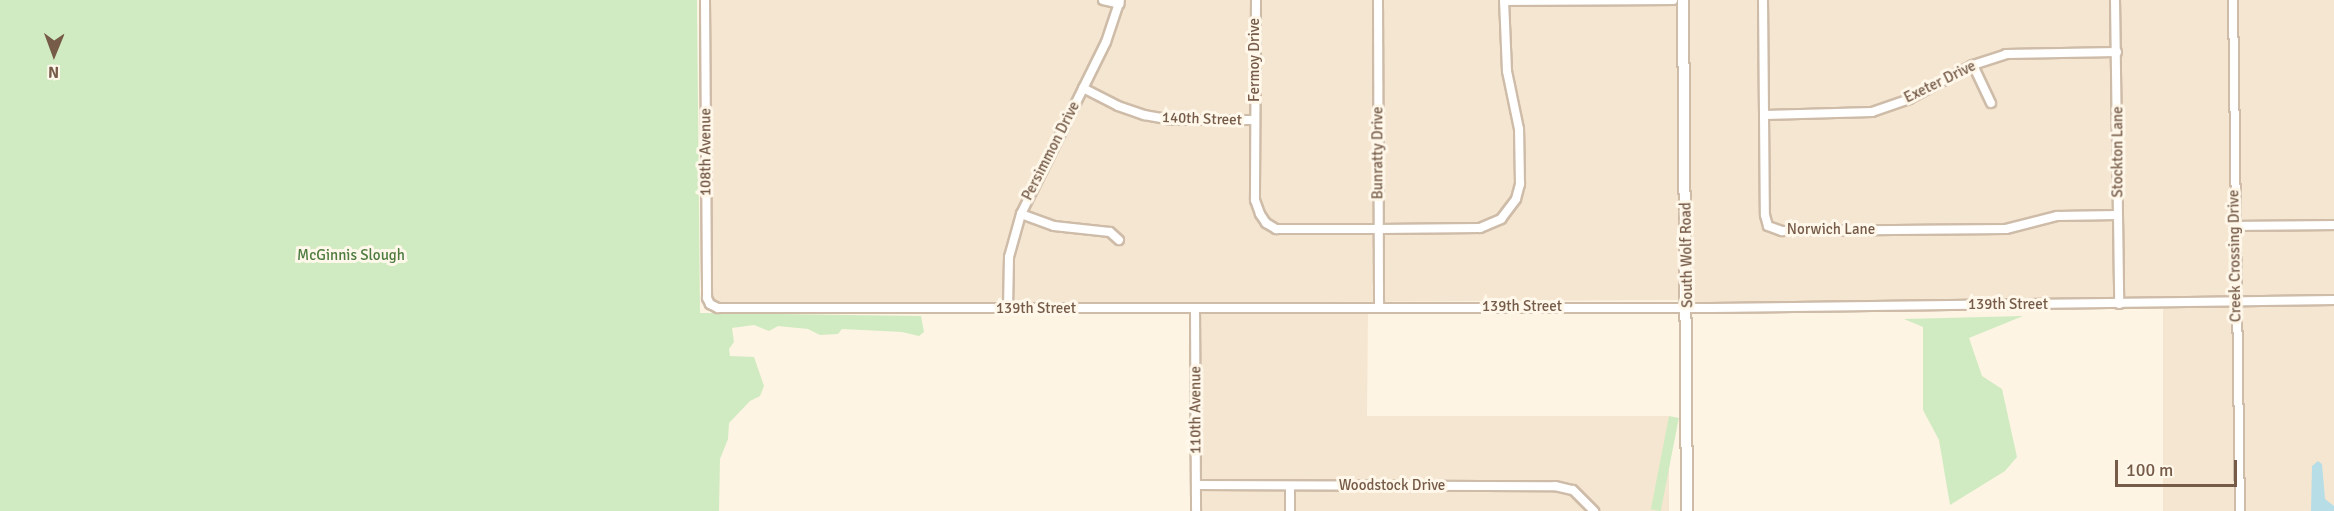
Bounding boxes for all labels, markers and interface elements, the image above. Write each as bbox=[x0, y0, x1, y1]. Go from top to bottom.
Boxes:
street label: Fermoy Drive bbox=[1246, 18, 1264, 102]
north arrow bbox=[24, 24, 84, 84]
street label: Exeter Drive bbox=[1901, 57, 1979, 107]
text: N bbox=[48, 62, 59, 82]
street label: Persimmon Drive bbox=[1018, 99, 1084, 203]
street label: Stockton Lane bbox=[2109, 106, 2127, 198]
street label: Bunratty Drive bbox=[1369, 107, 1387, 199]
street label: 108th Avenue bbox=[697, 108, 715, 196]
street label: 140th Street bbox=[1162, 109, 1242, 129]
street label: Creek Crossing Drive bbox=[2225, 190, 2245, 322]
street label: South Wolf Road bbox=[1677, 202, 1697, 308]
street label: Norwich Lane bbox=[1787, 221, 1875, 239]
park label: McGinnis Slough bbox=[297, 247, 405, 265]
street label: 139th Street bbox=[1968, 296, 2048, 314]
street label: 139th Street bbox=[1482, 298, 1562, 316]
street label: 139th Street bbox=[996, 300, 1076, 318]
street label: 110th Avenue bbox=[1187, 366, 1205, 454]
scale bar bbox=[2118, 448, 2240, 486]
text: 100 m bbox=[2126, 459, 2173, 481]
street label: Woodstock Drive bbox=[1339, 477, 1445, 495]

